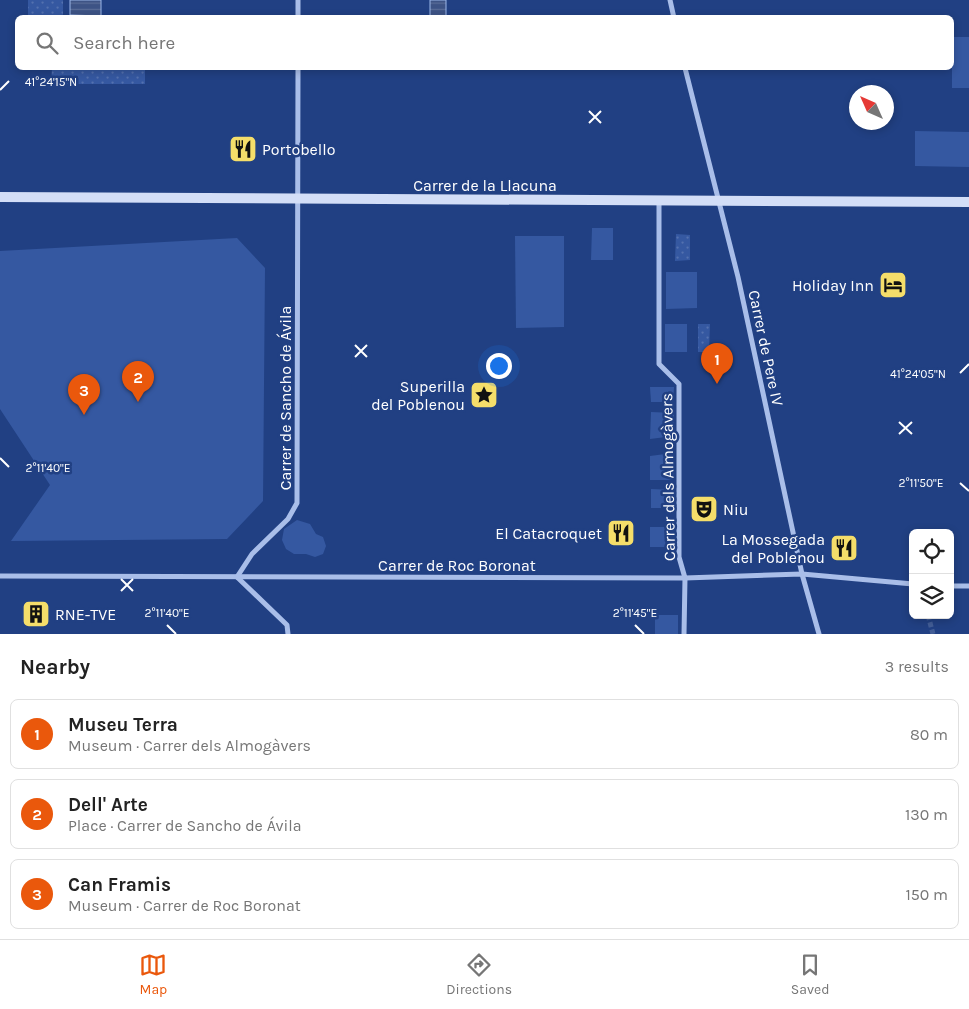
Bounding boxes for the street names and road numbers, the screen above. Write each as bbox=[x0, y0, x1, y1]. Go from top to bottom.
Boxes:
street label: Carrer de la Llacuna bbox=[413, 176, 557, 195]
street label: Carrer de Pere IV bbox=[744, 288, 788, 408]
street label: Carrer de Sancho de Ávila bbox=[276, 306, 295, 490]
street label: Carrer dels Almogàvers bbox=[657, 393, 679, 561]
street label: Carrer de Roc Boronat bbox=[378, 556, 536, 575]

